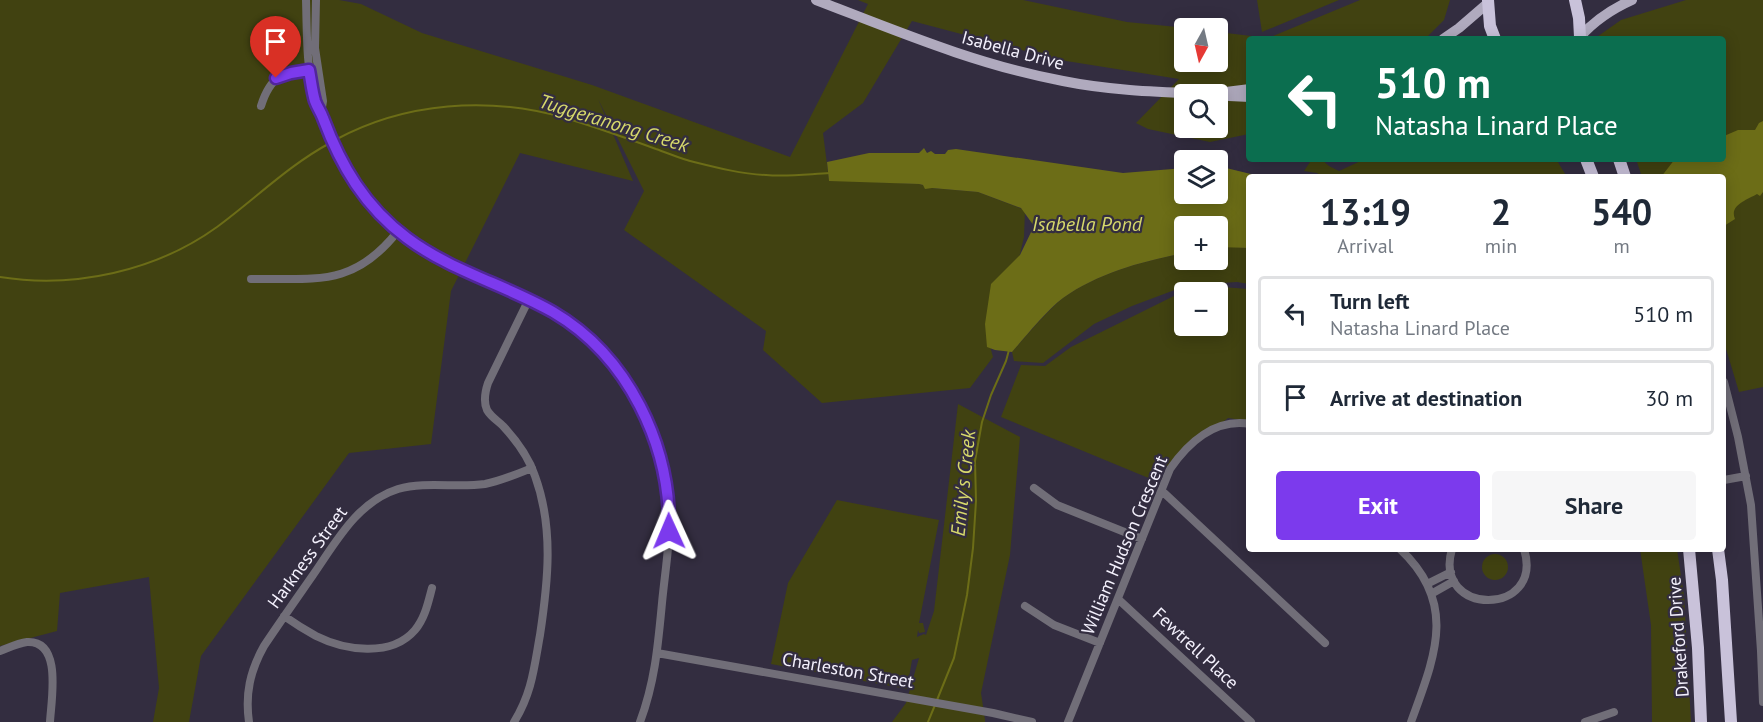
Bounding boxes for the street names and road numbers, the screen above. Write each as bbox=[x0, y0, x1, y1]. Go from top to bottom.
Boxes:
street label: Isabella Drive bbox=[959, 25, 1067, 75]
street label: William Hudson Crescent bbox=[1076, 452, 1172, 638]
street label: Harkness Street bbox=[262, 501, 352, 613]
street label: Drakeford Drive bbox=[1662, 576, 1694, 698]
street label: Fewtrell Place bbox=[1148, 602, 1244, 694]
street label: Charleston Street bbox=[780, 647, 916, 693]

